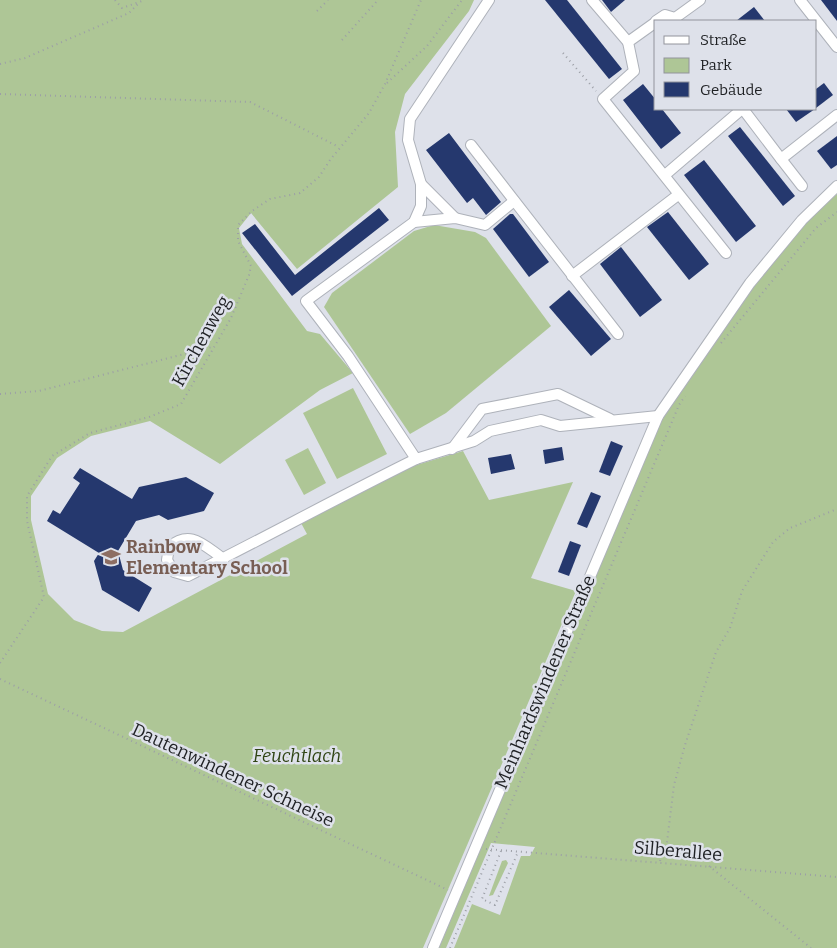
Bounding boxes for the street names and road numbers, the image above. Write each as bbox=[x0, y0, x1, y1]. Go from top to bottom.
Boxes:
street label: Kirchenweg bbox=[167, 292, 235, 390]
street label: Meinhardswindener Straße bbox=[490, 572, 600, 792]
street label: Dautenwindener Schneise bbox=[128, 718, 338, 832]
street label: Silberallee bbox=[633, 836, 723, 866]

